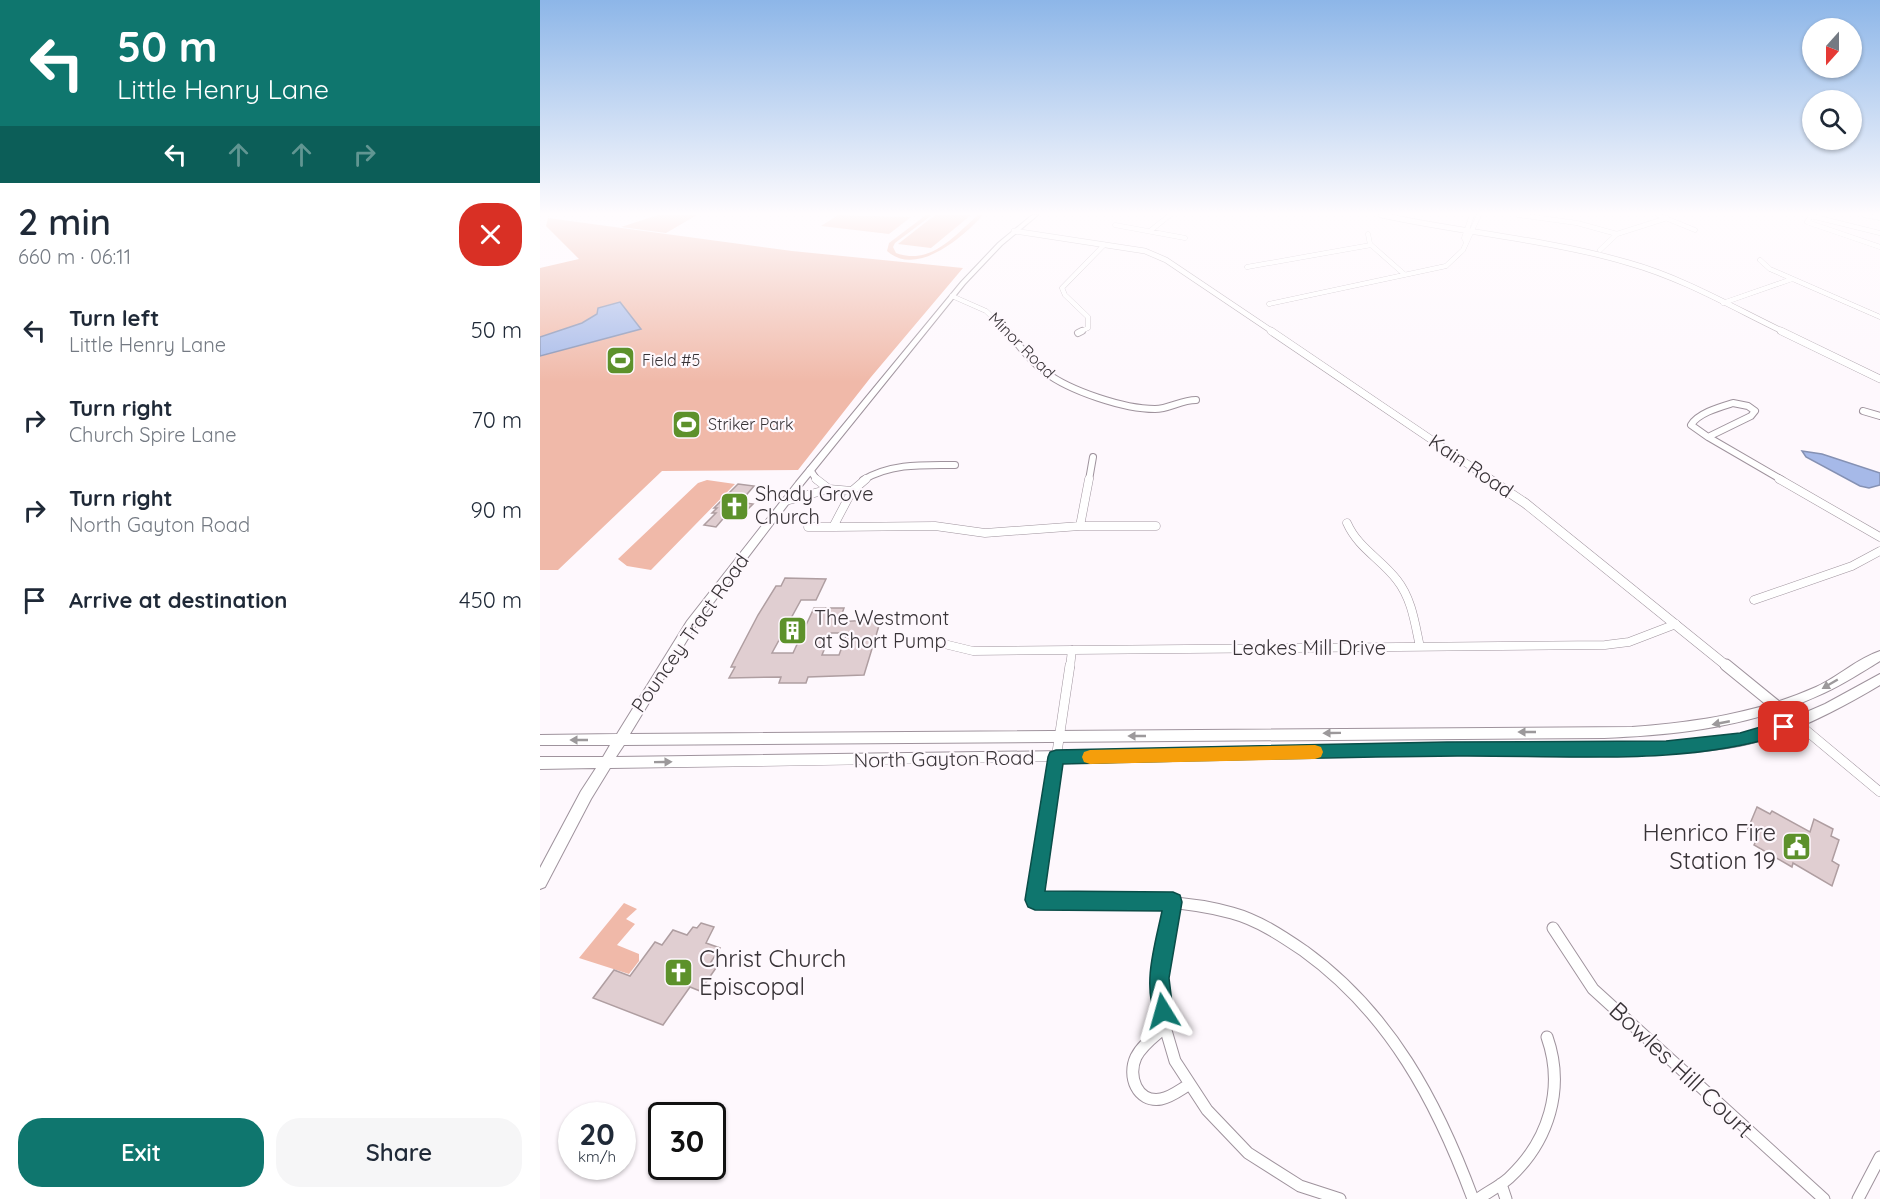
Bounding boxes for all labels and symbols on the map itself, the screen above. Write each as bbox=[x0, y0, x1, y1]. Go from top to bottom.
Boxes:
north arrow bbox=[1802, 18, 1862, 78]
street label: Minor Road bbox=[985, 308, 1059, 382]
sports icon: Field #5 bbox=[605, 344, 637, 376]
place label: Field #5 bbox=[642, 350, 700, 370]
sports icon: Striker Park bbox=[671, 408, 703, 440]
place label: Striker Park bbox=[708, 414, 794, 434]
street label: Kain Road bbox=[1424, 428, 1518, 503]
place label: Shady Grove Church bbox=[755, 481, 874, 529]
church icon: Shady Grove Church bbox=[718, 490, 750, 522]
street label: Pouncey Tract Road bbox=[625, 549, 754, 717]
place label: The Westmont at Short Pump bbox=[814, 605, 950, 653]
building icon: The Westmont at Short Pump bbox=[777, 614, 809, 646]
street label: Leakes Mill Drive bbox=[1232, 635, 1386, 660]
one-way arrow bbox=[1822, 679, 1838, 690]
pin bbox=[1758, 701, 1809, 752]
one-way arrow bbox=[1712, 719, 1731, 728]
one-way arrow bbox=[1517, 727, 1536, 737]
one-way arrow bbox=[1323, 729, 1342, 738]
one-way arrow bbox=[1128, 731, 1147, 741]
one-way arrow bbox=[570, 735, 589, 745]
street label: North Gayton Road bbox=[853, 744, 1035, 773]
one-way arrow bbox=[654, 757, 673, 767]
place label: Henrico Fire Station 19 bbox=[1642, 817, 1776, 875]
public building icon: Henrico Fire Station 19 bbox=[1781, 831, 1813, 863]
place label: Christ Church Episcopal bbox=[699, 943, 846, 1001]
church icon: Christ Church Episcopal bbox=[662, 957, 694, 989]
position arrow bbox=[1131, 979, 1195, 1043]
street label: Bowles Hill Court bbox=[1603, 995, 1760, 1144]
speed limit sign: 30 bbox=[648, 1102, 726, 1180]

